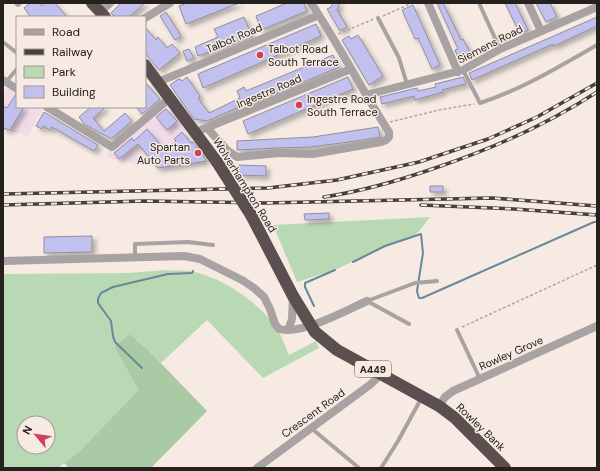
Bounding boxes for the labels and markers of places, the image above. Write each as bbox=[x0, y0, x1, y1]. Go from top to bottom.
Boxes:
place label: Talbot Road South Terrace bbox=[268, 42, 339, 69]
marker: Talbot Road South Terrace bbox=[255, 50, 265, 60]
place label: Ingestre Road South Terrace bbox=[307, 92, 378, 119]
marker: Ingestre Road South Terrace bbox=[294, 100, 304, 110]
place label: Spartan Auto Parts bbox=[137, 140, 190, 167]
marker: Spartan Auto Parts bbox=[193, 148, 203, 158]

